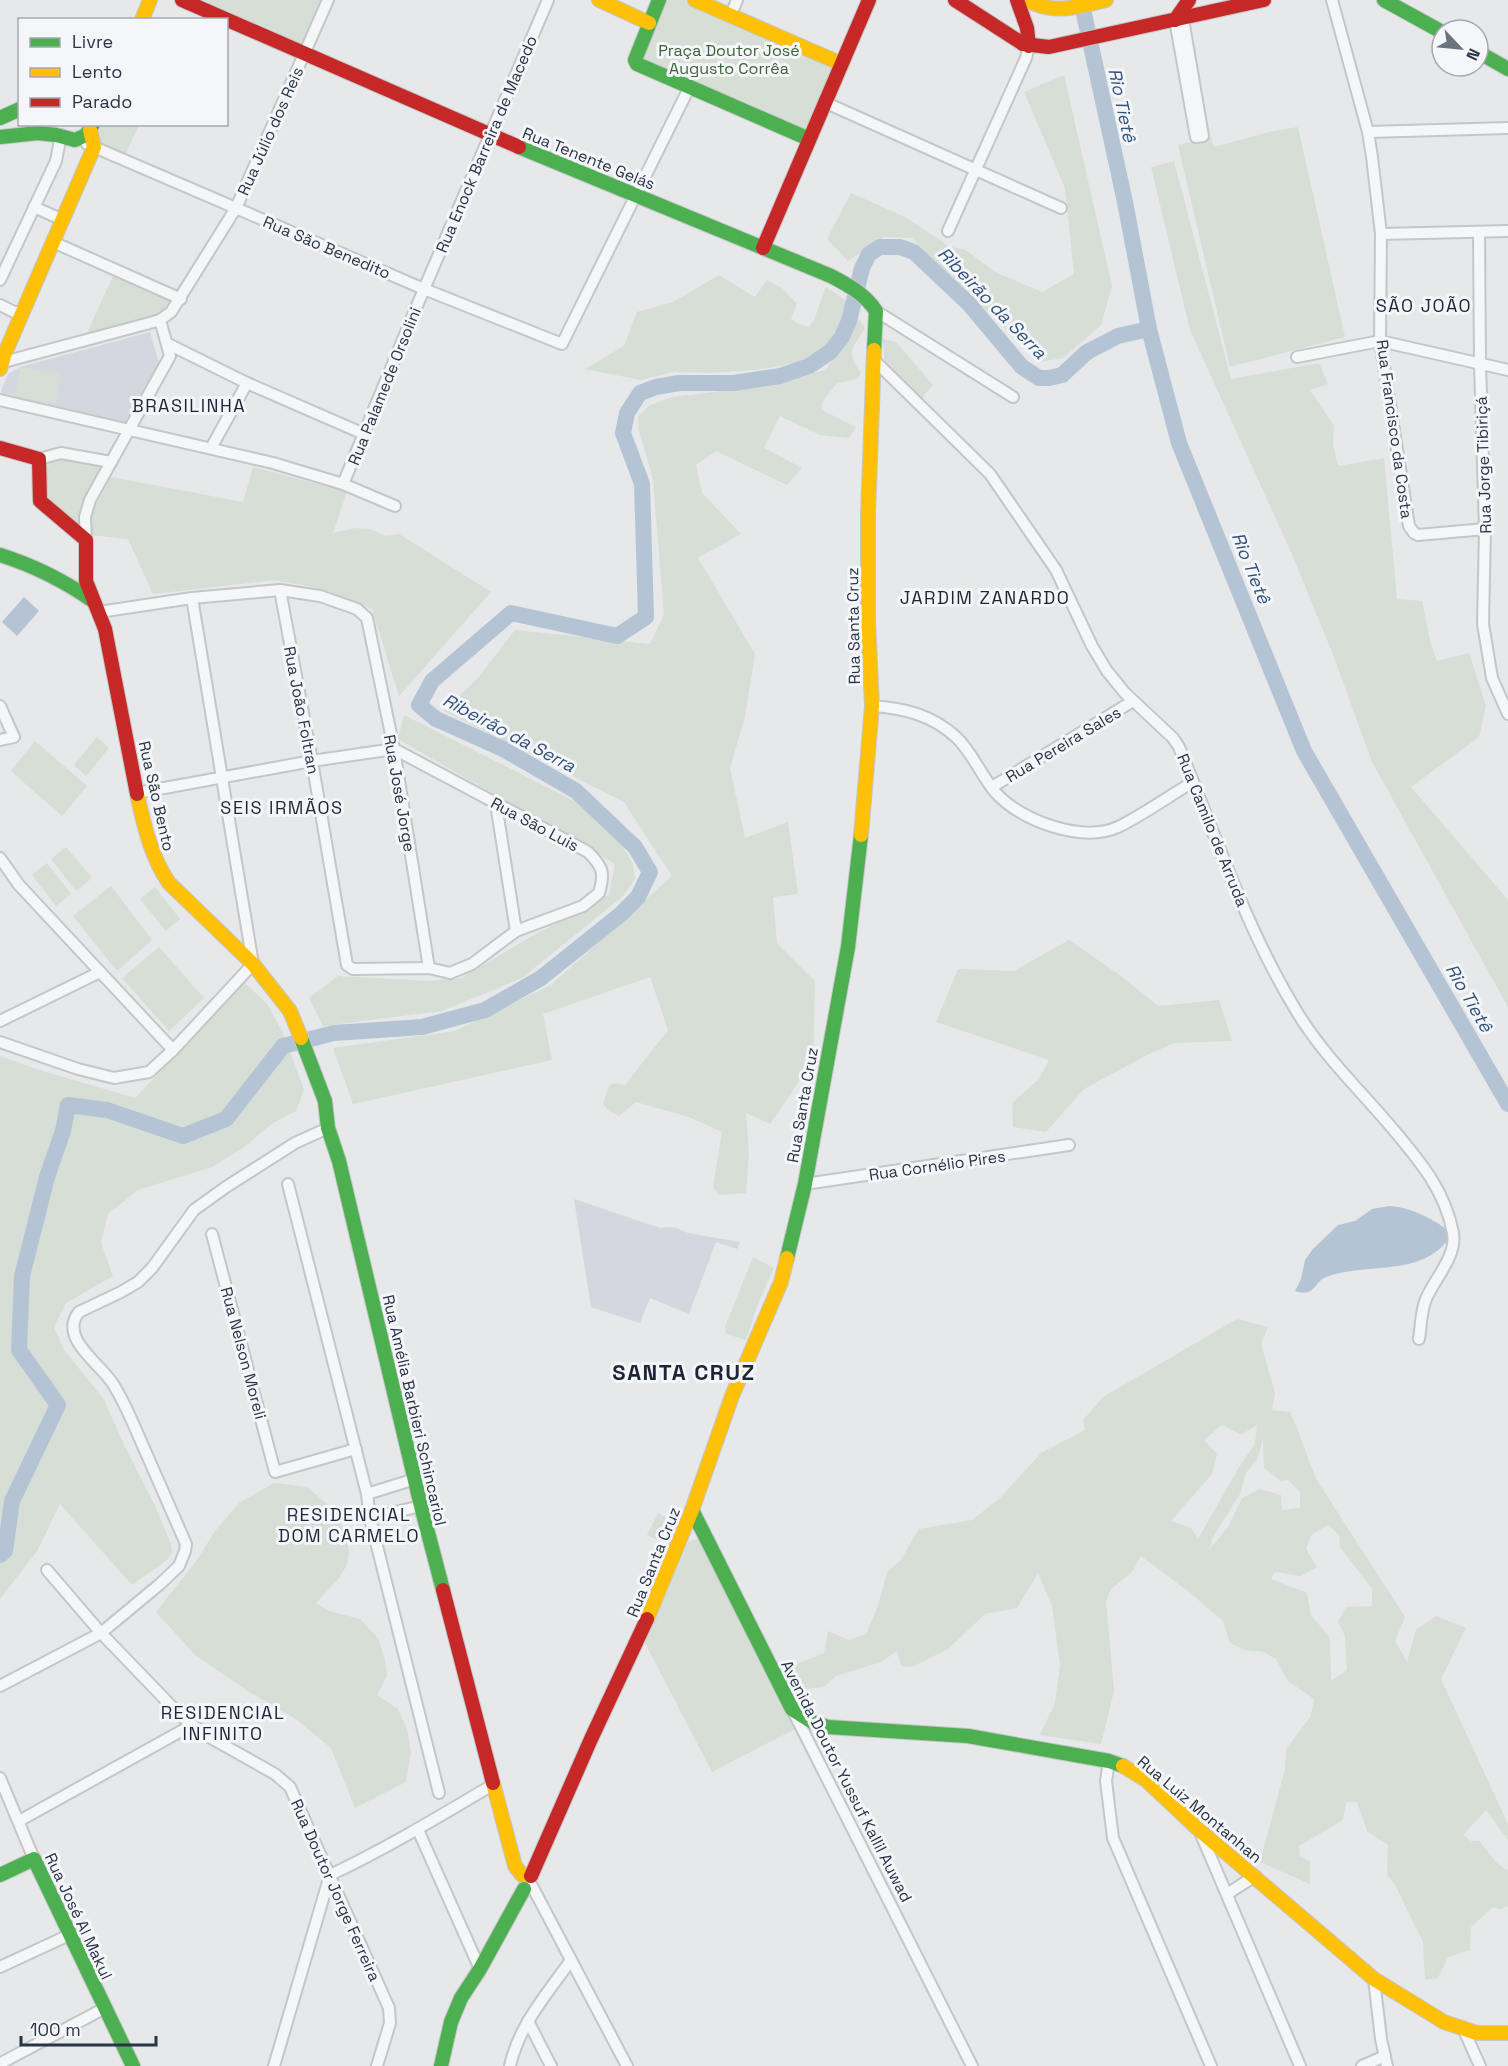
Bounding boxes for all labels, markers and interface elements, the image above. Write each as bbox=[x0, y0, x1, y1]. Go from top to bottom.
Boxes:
legend bbox=[18, 18, 228, 126]
north arrow bbox=[1430, 18, 1490, 78]
text: Livre bbox=[72, 30, 113, 53]
street label: Rua Enock Barreira de Macedo bbox=[431, 32, 542, 256]
park label: Praça Doutor José Augusto Corrêa bbox=[658, 40, 800, 79]
text: N bbox=[1461, 45, 1485, 64]
text: Lento bbox=[72, 60, 122, 83]
street label: Rua Júlio dos Reis bbox=[233, 64, 308, 199]
water label: Rio Tietê bbox=[1103, 66, 1142, 145]
text: Parado bbox=[72, 90, 132, 113]
street label: Rua Tenente Gelás bbox=[519, 122, 658, 195]
street label: Rua São Benedito bbox=[260, 211, 394, 284]
water label: Ribeirão da Serra bbox=[933, 242, 1052, 364]
district label: SÃO JOÃO bbox=[1376, 294, 1472, 317]
street label: Rua Palamede Orsolini bbox=[343, 304, 426, 468]
street label: Rua Francisco da Costa bbox=[1372, 338, 1417, 520]
district label: BRASILINHA bbox=[132, 394, 246, 417]
street label: Rua Jorge Tibiriçá bbox=[1471, 396, 1496, 534]
water label: Rio Tietê bbox=[1227, 529, 1277, 608]
street label: Rua Santa Cruz bbox=[842, 567, 865, 685]
district label: JARDIM ZANARDO bbox=[900, 586, 1070, 609]
street label: Rua João Foltran bbox=[279, 644, 324, 776]
water label: Ribeirão da Serra bbox=[439, 688, 580, 777]
street label: Rua Pereira Sales bbox=[1002, 702, 1125, 787]
street label: Rua José Jorge bbox=[379, 733, 420, 853]
street label: Rua São Bento bbox=[134, 739, 179, 853]
street label: Rua Camilo de Arruda bbox=[1172, 751, 1253, 910]
street label: Rua São Luis bbox=[487, 792, 582, 856]
district label: SEIS IRMÃOS bbox=[220, 796, 344, 819]
water label: Rio Tietê bbox=[1441, 960, 1499, 1037]
street label: Rua Santa Cruz bbox=[782, 1046, 823, 1164]
street label: Rua Cornélio Pires bbox=[867, 1146, 1007, 1185]
street label: Rua Nelson Moreli bbox=[216, 1285, 271, 1422]
street label: Rua Amélia Barbieri Schincariol bbox=[378, 1293, 451, 1528]
district label: SANTA CRUZ bbox=[612, 1358, 756, 1386]
district label: RESIDENCIAL DOM CARMELO bbox=[278, 1503, 420, 1547]
street label: Rua Santa Cruz bbox=[622, 1504, 685, 1620]
street label: Avenida Doutor Yussuf Kallil Auwad bbox=[776, 1657, 917, 1906]
district label: RESIDENCIAL INFINITO bbox=[161, 1701, 285, 1745]
street label: Rua Luiz Montanhan bbox=[1133, 1751, 1266, 1868]
street label: Rua Doutor Jorge Ferreira bbox=[286, 1796, 385, 1985]
street label: Rua José Al Makul bbox=[40, 1849, 117, 1983]
scale bar bbox=[21, 2009, 156, 2047]
text: 100 m bbox=[30, 2018, 81, 2041]

